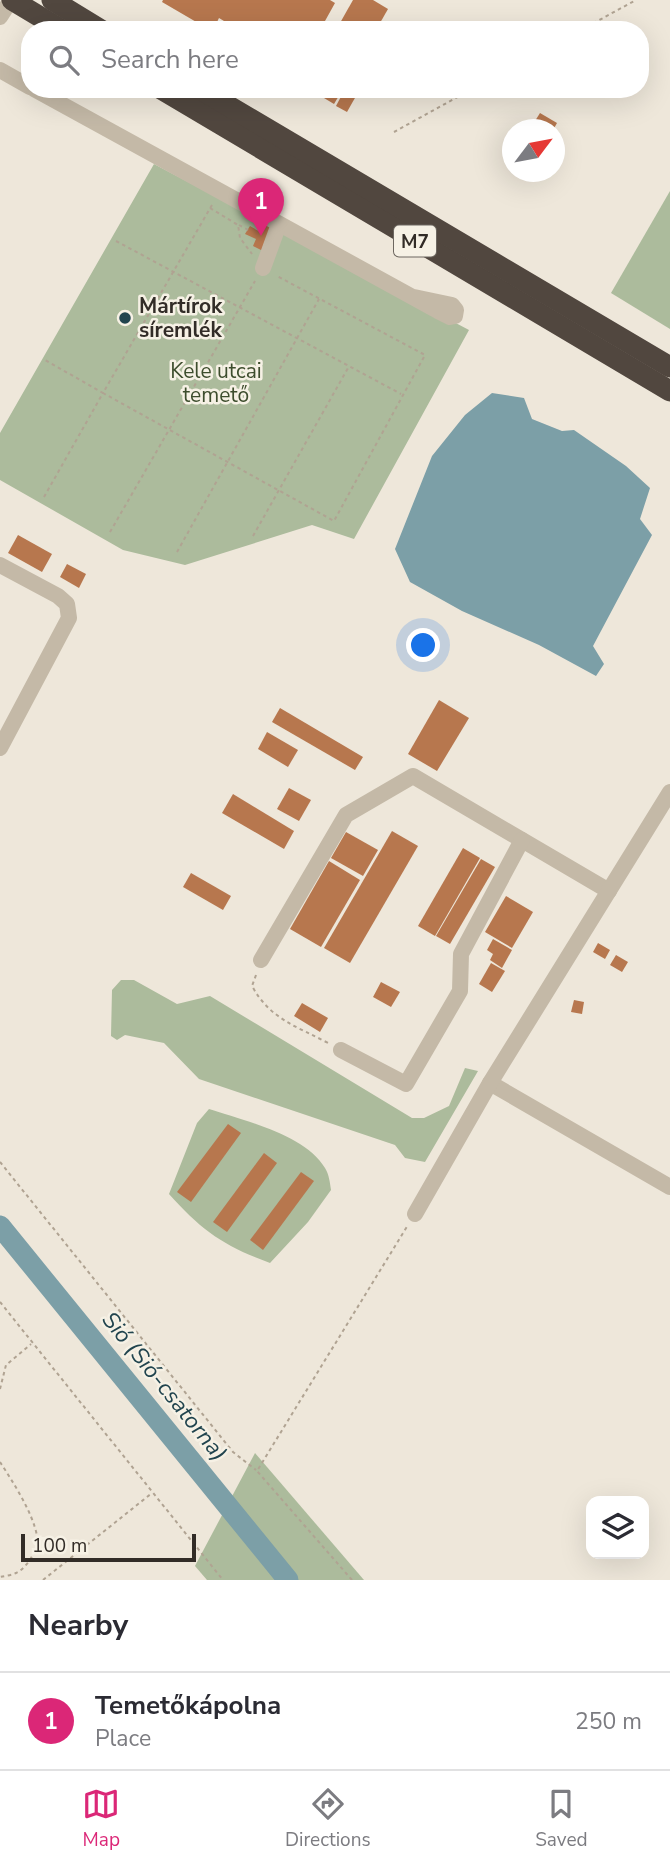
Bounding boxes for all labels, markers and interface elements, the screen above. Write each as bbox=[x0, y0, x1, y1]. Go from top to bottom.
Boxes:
search box bbox=[21, 21, 649, 98]
icon: search bbox=[45, 41, 83, 79]
text: Search here bbox=[101, 42, 239, 77]
north arrow bbox=[502, 119, 565, 182]
pin: 1 bbox=[238, 178, 284, 236]
road number: M7 bbox=[394, 226, 436, 256]
place label: Mártírok síremlék bbox=[139, 292, 223, 344]
marker: Mártírok síremlék bbox=[117, 310, 133, 326]
park label: Kele utcai temető bbox=[170, 357, 262, 409]
your location bbox=[406, 628, 440, 662]
water label: Sió (Sió-csatorna) bbox=[95, 1305, 234, 1467]
map controls bbox=[586, 1496, 649, 1559]
button: layers bbox=[586, 1496, 649, 1559]
scale bar bbox=[21, 1531, 196, 1563]
text: 100 m bbox=[32, 1533, 87, 1559]
text: Nearby bbox=[28, 1605, 128, 1646]
text: Temetőkápolna bbox=[95, 1688, 281, 1723]
text: 1 bbox=[44, 1706, 58, 1737]
text: 250 m bbox=[575, 1706, 642, 1737]
text: Place bbox=[95, 1723, 151, 1754]
tab: Map bbox=[82, 1785, 120, 1853]
tab: Directions bbox=[285, 1785, 371, 1853]
tab: Saved bbox=[535, 1785, 588, 1853]

